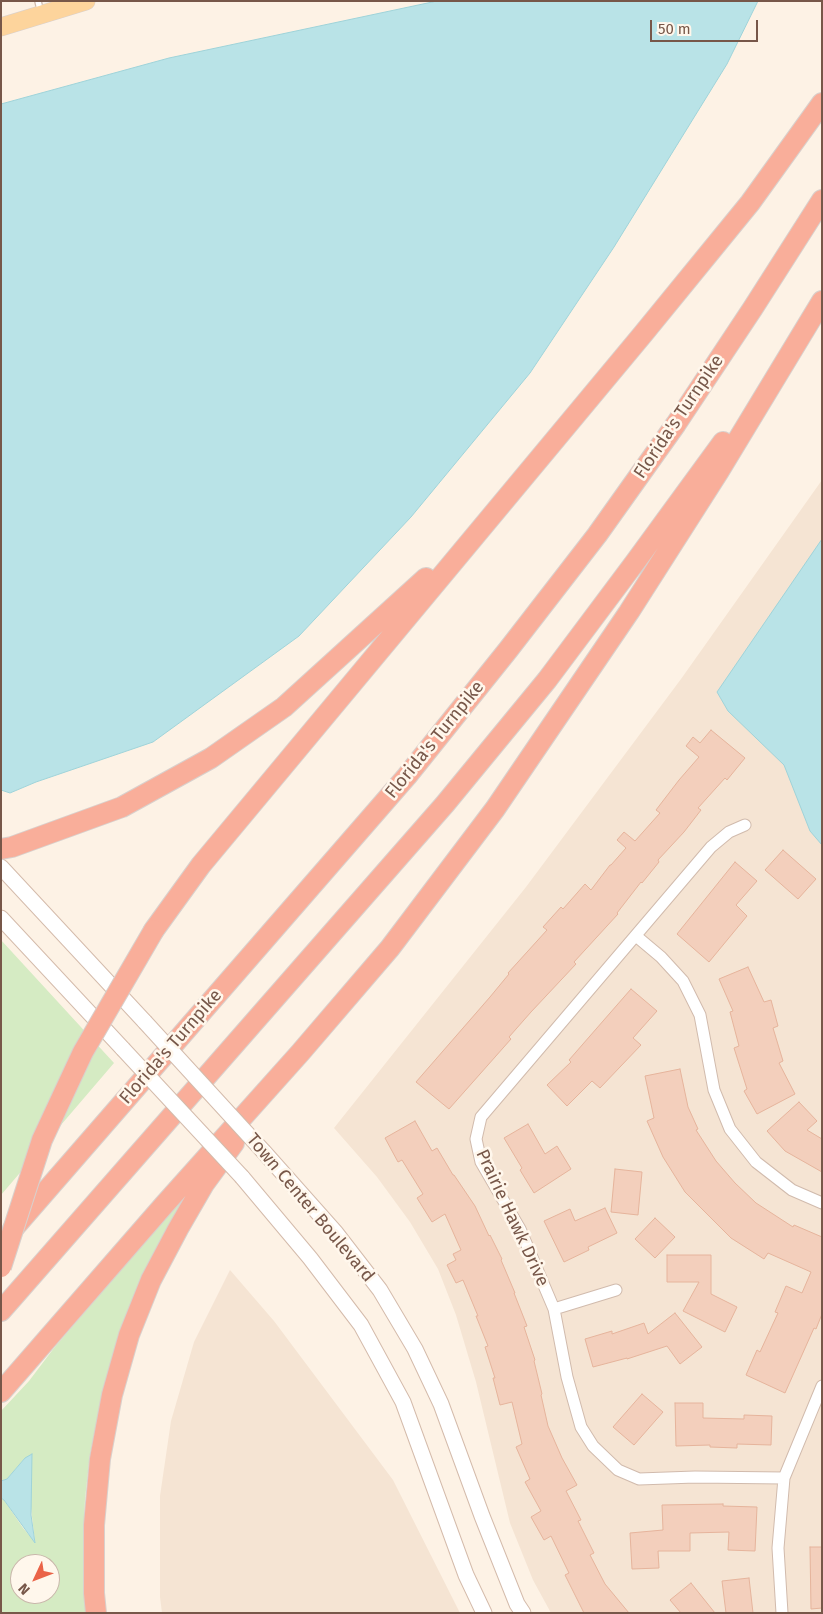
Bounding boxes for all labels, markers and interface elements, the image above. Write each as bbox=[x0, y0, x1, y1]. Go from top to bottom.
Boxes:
scale bar bbox=[653, 10, 760, 42]
text: 50 m bbox=[658, 20, 691, 38]
street label: Florida's Turnpike bbox=[630, 351, 728, 483]
street label: Florida's Turnpike bbox=[381, 677, 489, 803]
street label: Florida's Turnpike bbox=[115, 985, 227, 1109]
street label: Town Center Boulevard bbox=[242, 1129, 378, 1287]
street label: Prairie Hawk Drive bbox=[471, 1146, 553, 1290]
north arrow bbox=[10, 1554, 60, 1604]
text: N bbox=[15, 1580, 34, 1598]

